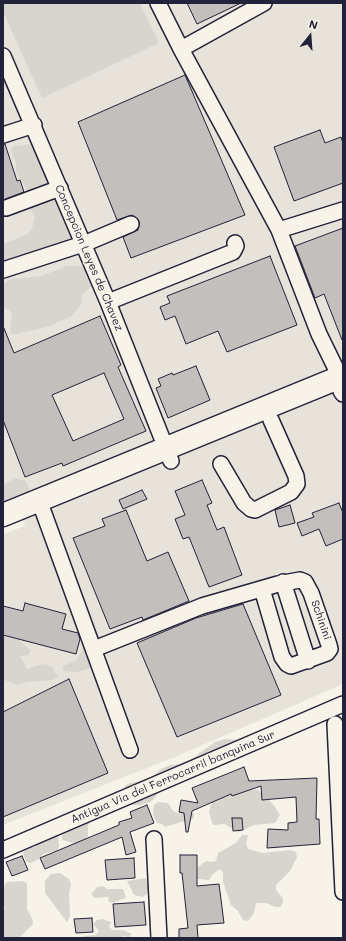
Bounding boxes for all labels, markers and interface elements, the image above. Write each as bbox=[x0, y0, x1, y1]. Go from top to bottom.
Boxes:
north arrow bbox=[290, 16, 330, 56]
text: N bbox=[307, 16, 320, 32]
street label: Concepcion Leyes de Chavez bbox=[52, 183, 126, 333]
street label: Schinini bbox=[308, 598, 334, 642]
street label: Antigua Via del Ferrocarril banquina Sur bbox=[69, 728, 277, 826]

